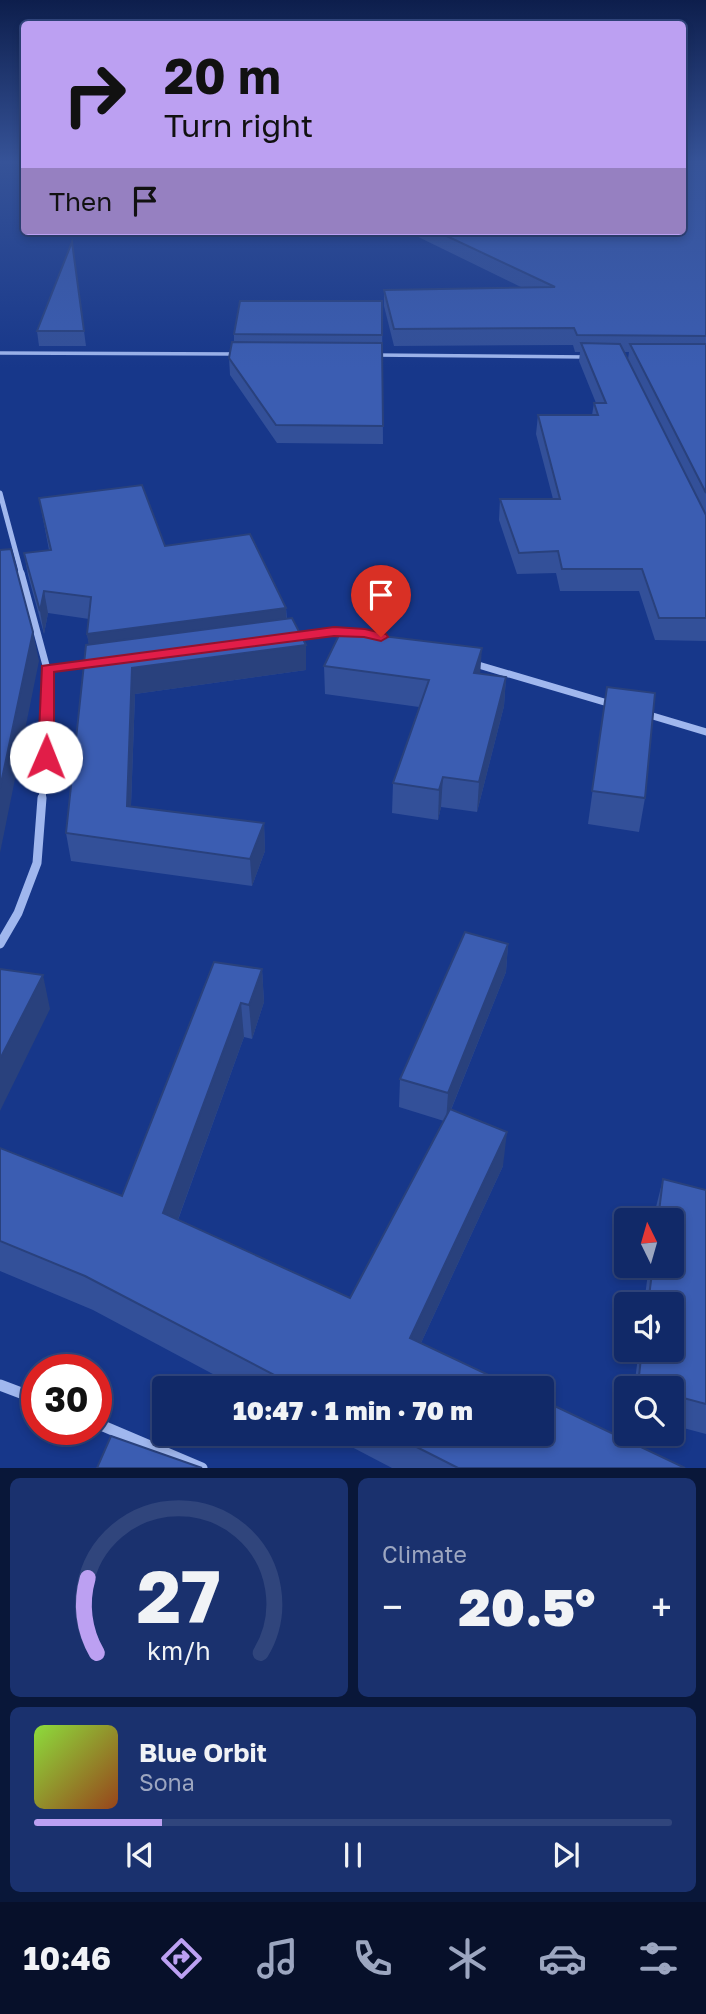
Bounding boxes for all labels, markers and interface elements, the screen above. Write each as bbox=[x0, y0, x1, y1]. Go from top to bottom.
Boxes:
text: 20 m bbox=[164, 46, 281, 105]
icon: right bbox=[49, 49, 140, 140]
text: Turn right bbox=[164, 106, 313, 144]
icon: arrive bbox=[126, 182, 164, 220]
text: Then bbox=[49, 186, 112, 217]
pin bbox=[351, 565, 411, 637]
icon: arrive bbox=[362, 576, 400, 614]
position arrow bbox=[9, 720, 83, 794]
north arrow bbox=[614, 1208, 684, 1278]
map controls bbox=[614, 1208, 684, 1446]
button: sound bbox=[614, 1292, 684, 1362]
speed limit sign: 30 bbox=[21, 1354, 112, 1445]
button: search bbox=[614, 1376, 684, 1446]
text: 10:47 · 1 min · 70 m bbox=[233, 1395, 473, 1426]
text: Climate bbox=[382, 1540, 467, 1568]
text: 27 bbox=[137, 1553, 221, 1640]
text: 20.5° bbox=[459, 1575, 595, 1637]
text: − bbox=[382, 1584, 403, 1629]
text: + bbox=[651, 1584, 672, 1629]
text: km/h bbox=[147, 1635, 211, 1666]
text: Blue Orbit bbox=[139, 1737, 267, 1768]
text: Sona bbox=[139, 1768, 195, 1796]
icon: previous bbox=[121, 1836, 159, 1874]
icon: pause bbox=[334, 1836, 372, 1874]
icon: next bbox=[547, 1836, 585, 1874]
icon: directions bbox=[157, 1934, 206, 1983]
icon: music bbox=[253, 1934, 302, 1983]
icon: phone bbox=[348, 1934, 397, 1983]
icon: climate bbox=[443, 1934, 492, 1983]
icon: car bbox=[538, 1934, 587, 1983]
icon: filters bbox=[634, 1934, 683, 1983]
text: 10:46 bbox=[23, 1939, 111, 1977]

